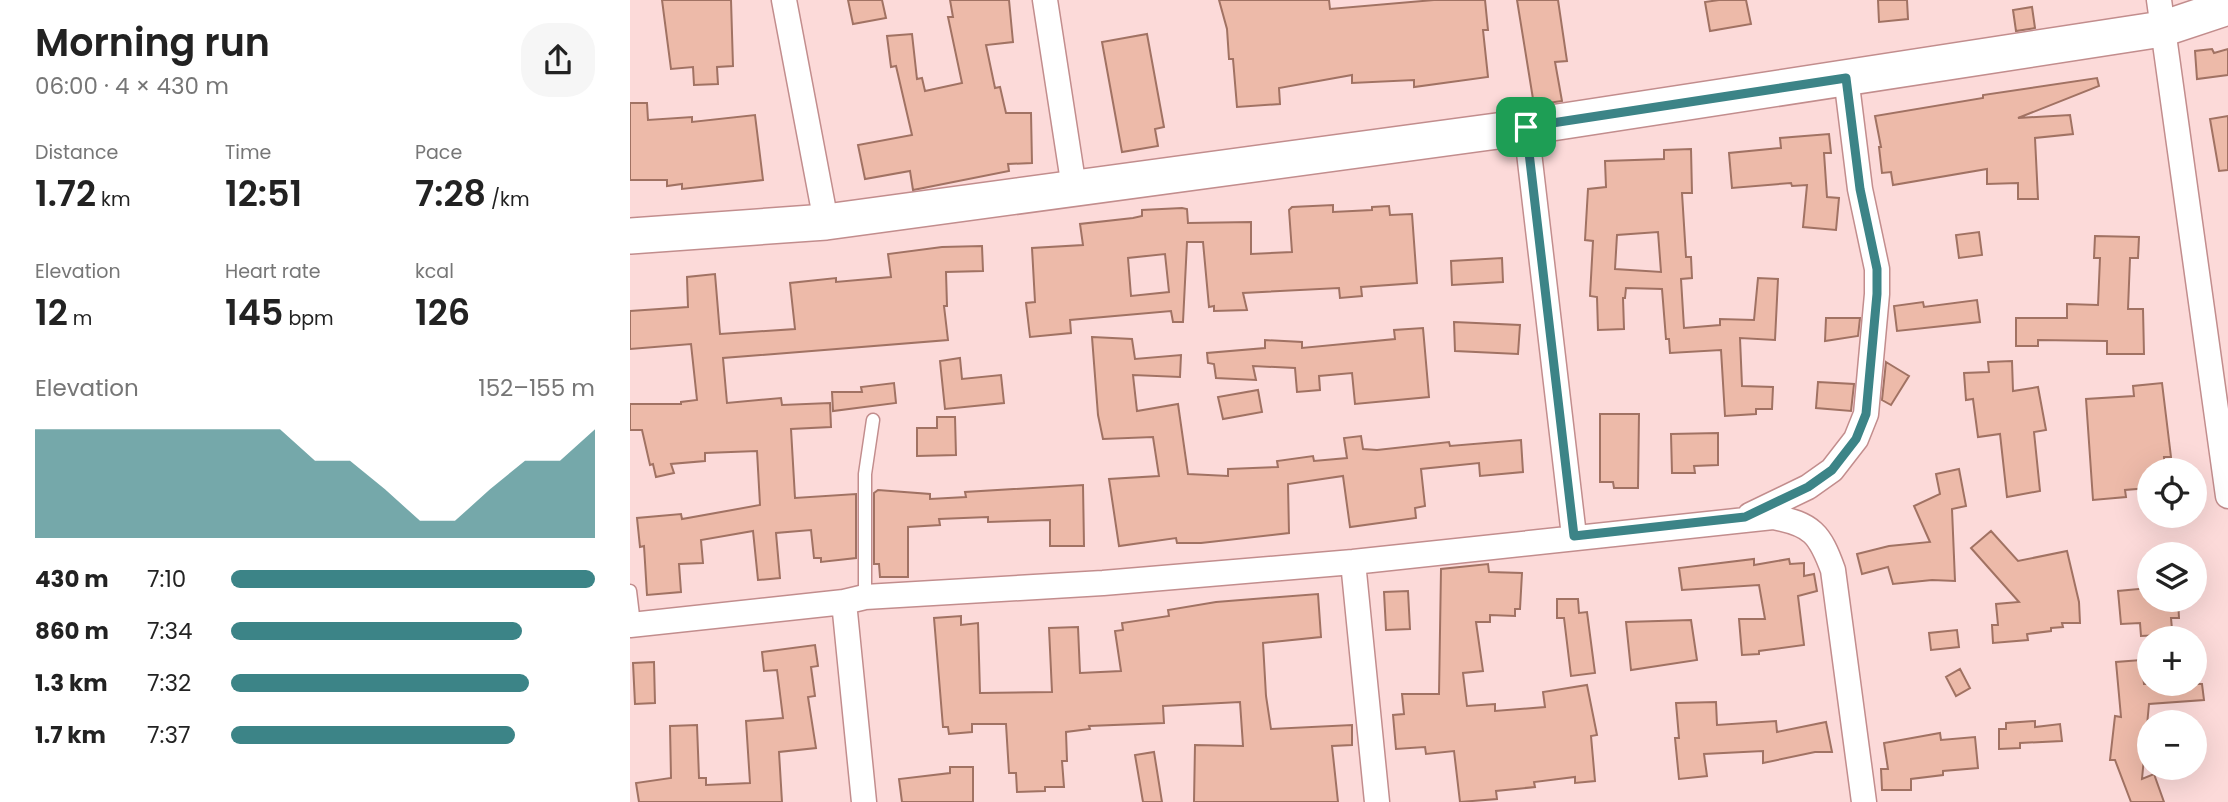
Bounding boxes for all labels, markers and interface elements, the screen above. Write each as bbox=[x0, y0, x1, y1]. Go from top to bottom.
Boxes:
text: Morning run bbox=[35, 16, 270, 69]
button: share bbox=[521, 23, 595, 97]
text: 06:00 · 4 × 430 m bbox=[35, 70, 229, 102]
pin bbox=[1496, 97, 1556, 157]
icon: arrive bbox=[1507, 108, 1545, 146]
text: Distance bbox=[35, 139, 118, 166]
text: Time bbox=[225, 139, 271, 166]
text: Pace bbox=[415, 139, 462, 166]
text: 1.72 bbox=[35, 169, 96, 218]
text: 12:51 bbox=[225, 169, 302, 218]
text: 7:28 bbox=[415, 169, 486, 218]
text: km bbox=[96, 186, 130, 213]
text: /km bbox=[486, 186, 529, 213]
text: Elevation bbox=[35, 258, 121, 285]
text: Heart rate bbox=[225, 258, 320, 285]
text: kcal bbox=[415, 258, 454, 285]
text: 12 bbox=[35, 288, 68, 337]
text: 145 bbox=[225, 288, 283, 337]
text: 126 bbox=[415, 288, 470, 337]
text: m bbox=[68, 305, 92, 332]
text: bpm bbox=[283, 305, 334, 332]
text: Elevation bbox=[35, 372, 139, 404]
text: 152–155 m bbox=[478, 372, 595, 404]
map controls bbox=[2137, 458, 2207, 780]
button: locate bbox=[2137, 458, 2207, 528]
button: layers bbox=[2137, 542, 2207, 612]
text: 430 m bbox=[35, 563, 109, 595]
text: 7:10 bbox=[147, 563, 186, 595]
text: 860 m bbox=[35, 615, 109, 647]
text: 7:34 bbox=[147, 615, 192, 647]
button: + bbox=[2137, 626, 2207, 696]
text: 1.3 km bbox=[35, 667, 108, 699]
text: 7:32 bbox=[147, 667, 191, 699]
button: − bbox=[2137, 710, 2207, 780]
text: 1.7 km bbox=[35, 719, 106, 751]
text: 7:37 bbox=[147, 719, 191, 751]

